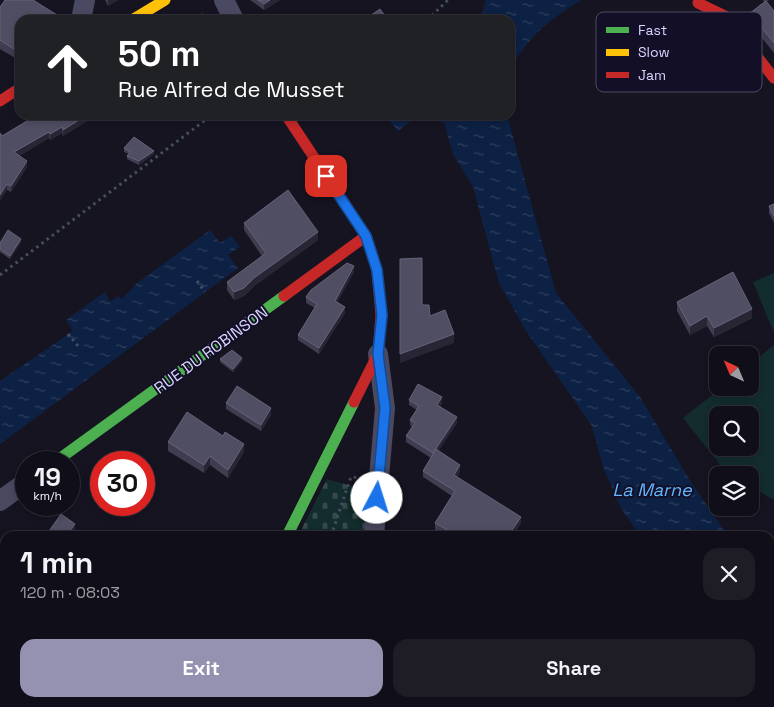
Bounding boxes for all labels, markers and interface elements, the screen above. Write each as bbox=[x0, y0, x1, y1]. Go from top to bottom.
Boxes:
legend bbox=[596, 12, 762, 92]
text: Fast bbox=[638, 21, 667, 39]
text: 50 m bbox=[118, 32, 200, 76]
icon: ahead bbox=[35, 35, 100, 100]
text: Slow bbox=[638, 43, 670, 61]
text: Jam bbox=[638, 66, 666, 84]
text: Rue Alfred de Musset bbox=[118, 75, 345, 103]
pin bbox=[305, 155, 347, 197]
icon: arrive bbox=[312, 162, 340, 190]
street label: RUE DU ROBINSON bbox=[150, 302, 272, 398]
north arrow bbox=[709, 346, 759, 396]
map controls bbox=[709, 346, 759, 516]
button: search bbox=[709, 406, 759, 456]
speed limit sign: 30 bbox=[90, 451, 155, 516]
text: 19 bbox=[34, 461, 61, 493]
button: layers bbox=[709, 466, 759, 516]
position arrow bbox=[350, 471, 402, 523]
water label: La Marne bbox=[612, 478, 693, 501]
text: km/h bbox=[33, 488, 62, 504]
text: 1 min bbox=[20, 543, 93, 582]
button: close bbox=[703, 548, 755, 600]
text: 120 m · 08:03 bbox=[20, 582, 120, 603]
button: Exit bbox=[20, 639, 383, 697]
button: Share bbox=[393, 639, 755, 697]

